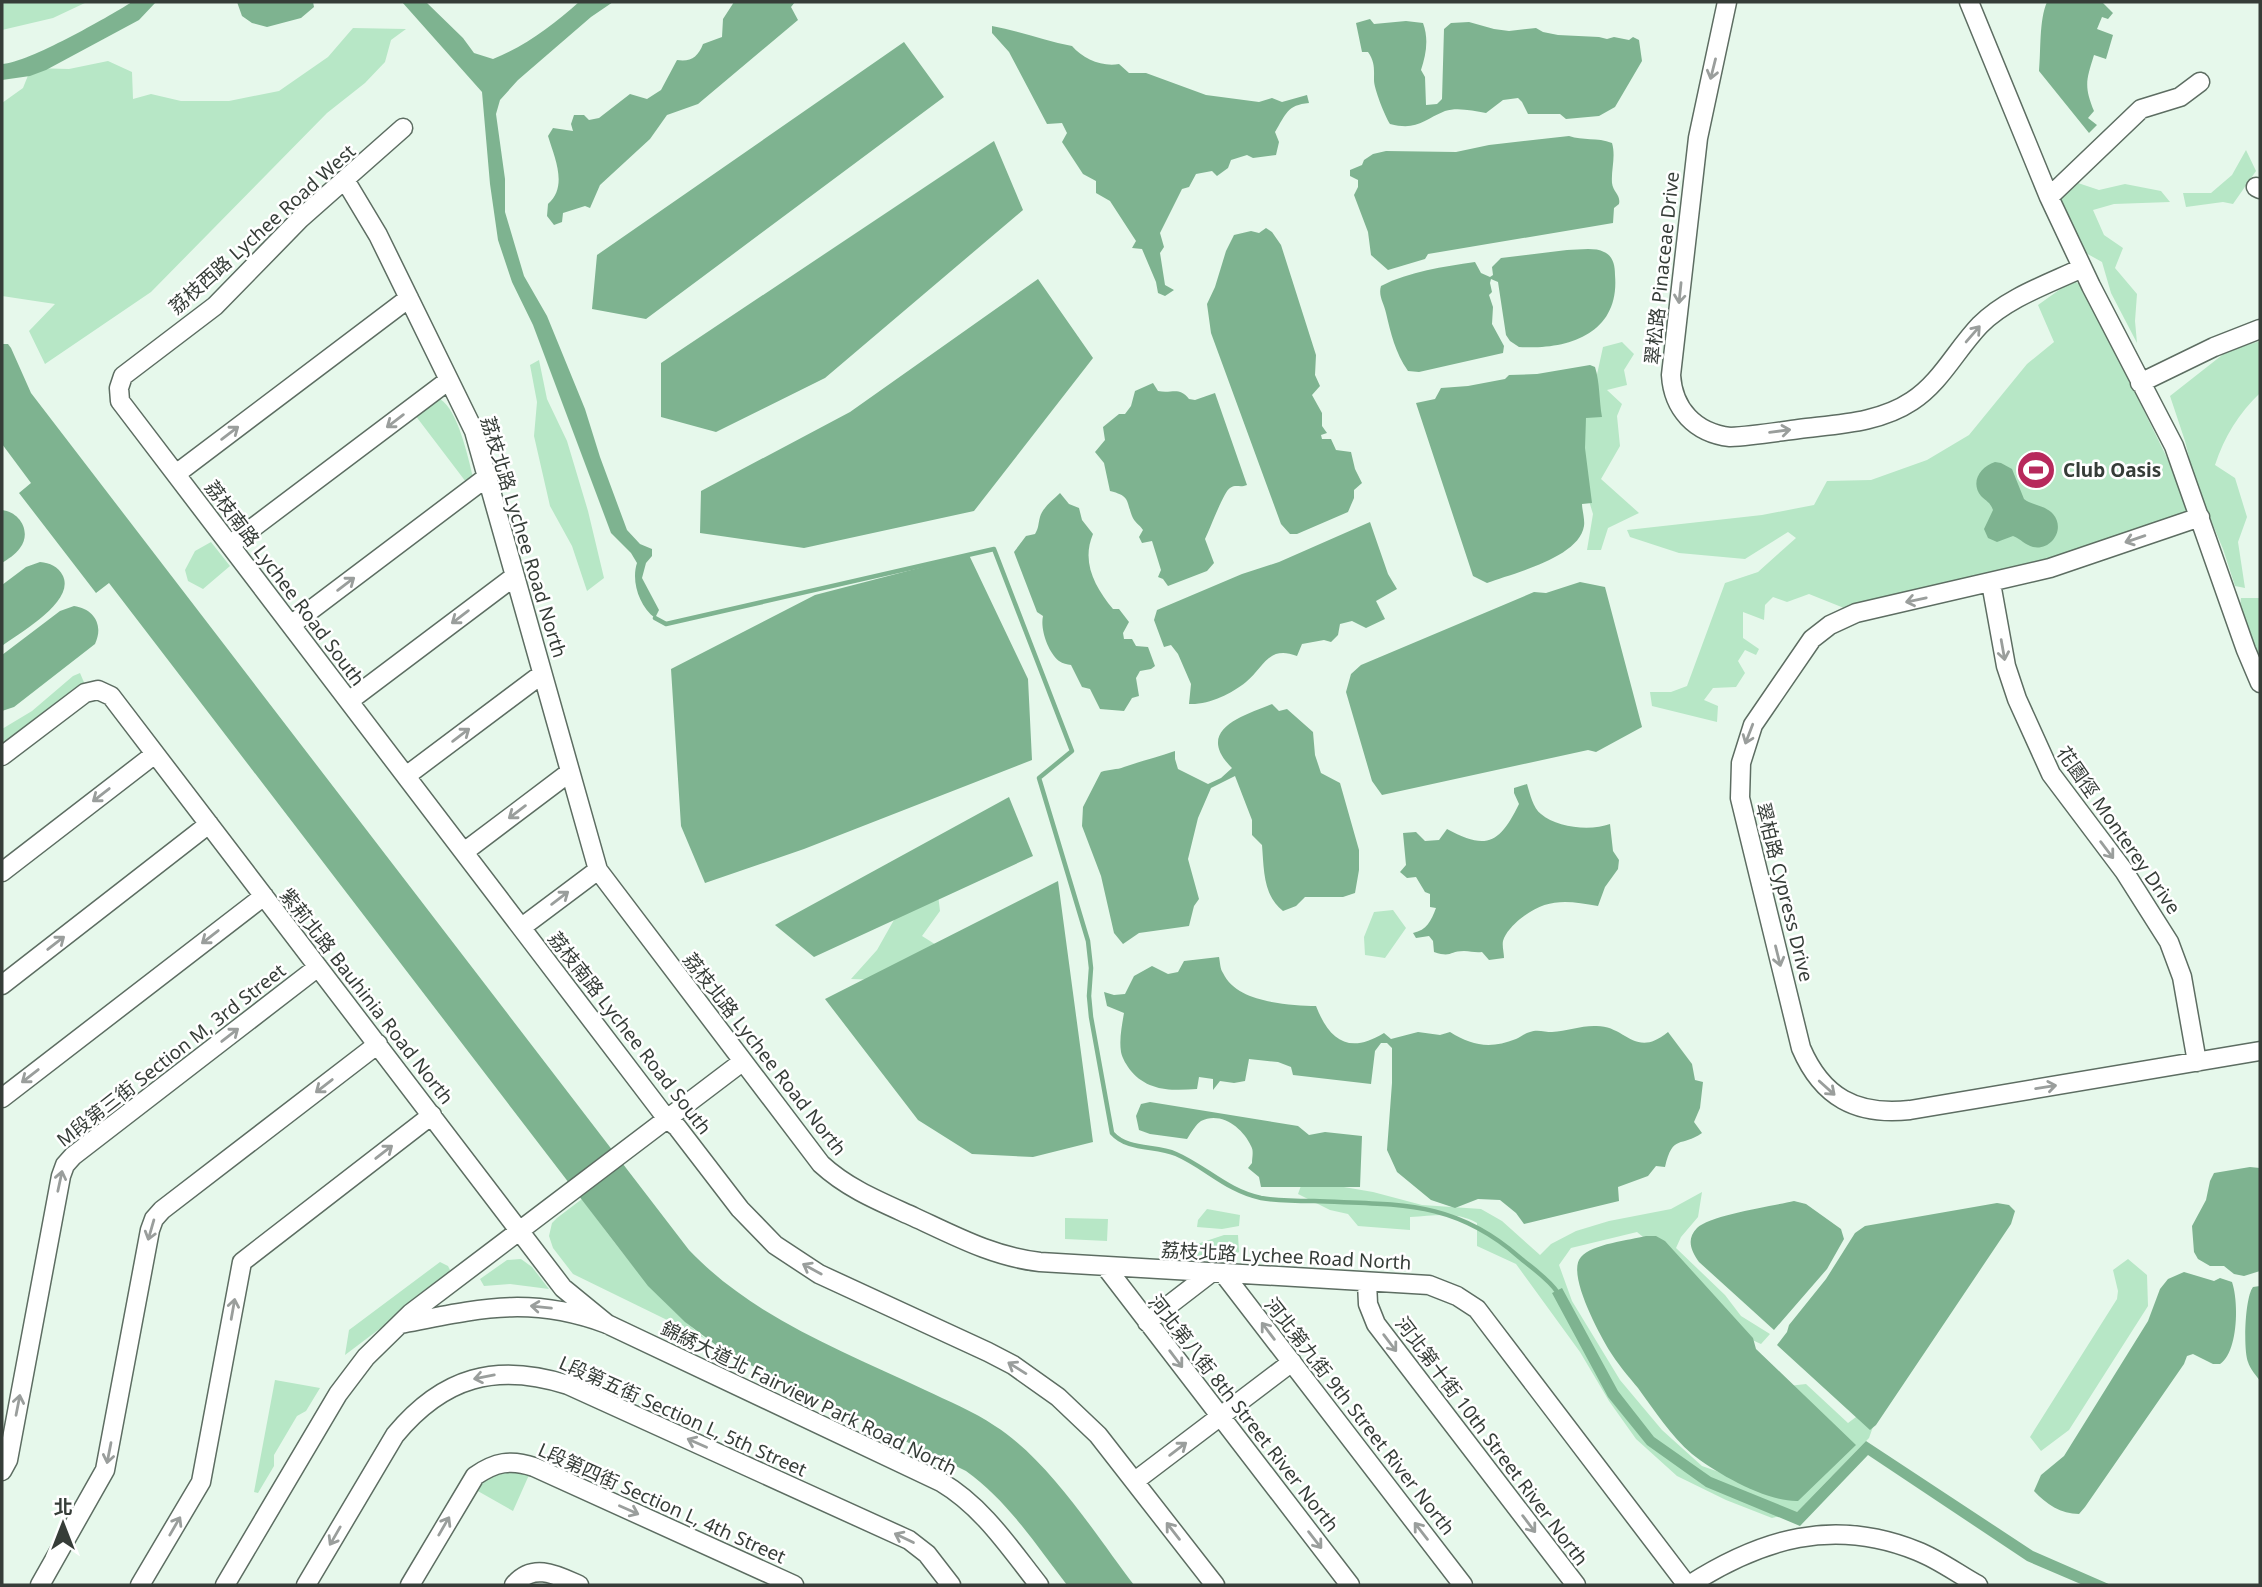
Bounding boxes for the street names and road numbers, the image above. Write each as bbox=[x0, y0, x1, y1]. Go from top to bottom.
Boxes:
street label: 荔枝西路 Lychee Road West bbox=[163, 138, 361, 320]
street label: 翠松路 Pinaceae Drive bbox=[1639, 170, 1685, 366]
street label: 荔枝北路 Lychee Road North bbox=[475, 413, 573, 661]
street label: 荔枝南路 Lychee Road South bbox=[199, 475, 371, 691]
street label: 花園徑 Monterey Drive bbox=[2051, 741, 2187, 919]
street label: 翠柏路 Cypress Drive bbox=[1750, 800, 1820, 984]
street label: 紫荊北路 Bauhinia Road North bbox=[274, 883, 460, 1109]
street label: 荔枝南路 Lychee Road South bbox=[543, 926, 717, 1140]
street label: 荔枝北路 Lychee Road North bbox=[678, 947, 852, 1161]
street label: M段第三街 Section M, 3rd Street bbox=[51, 957, 291, 1153]
street label: 荔枝北路 Lychee Road North bbox=[1160, 1236, 1412, 1276]
street label: 河北第八街 8th Street River North bbox=[1143, 1289, 1345, 1537]
street label: 河北第九街 9th Street River North bbox=[1259, 1292, 1461, 1540]
street label: 河北第十街 10th Street River North bbox=[1390, 1311, 1594, 1571]
street label: 錦綉大道北 Fairview Park Road North bbox=[657, 1315, 961, 1481]
street label: L段第五街 Section L, 5th Street bbox=[555, 1350, 811, 1483]
street label: L段第四街 Section L, 4th Street bbox=[534, 1437, 790, 1570]

